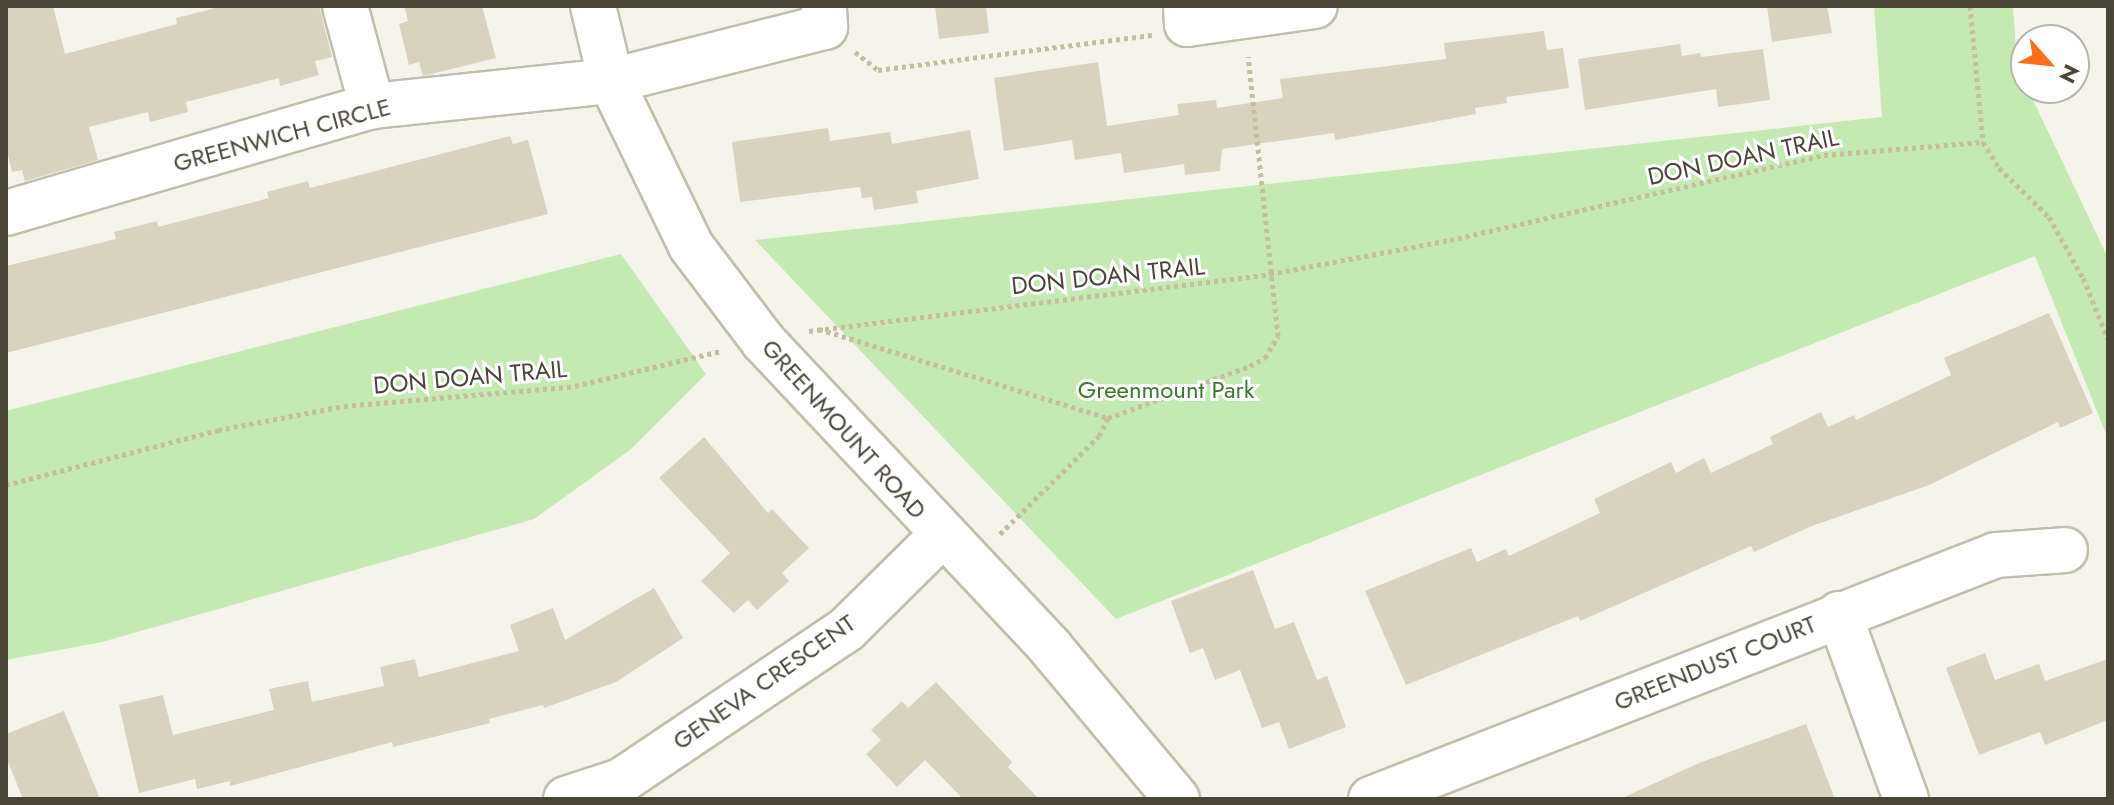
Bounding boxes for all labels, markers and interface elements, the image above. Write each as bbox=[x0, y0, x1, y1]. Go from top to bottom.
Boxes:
north arrow bbox=[2010, 24, 2090, 104]
text: N bbox=[2051, 59, 2088, 89]
street label: GREENWICH CIRCLE bbox=[170, 92, 394, 178]
street label: DON DOAN TRAIL bbox=[1645, 123, 1841, 191]
street label: DON DOAN TRAIL bbox=[1010, 252, 1206, 300]
street label: GREENMOUNT ROAD bbox=[756, 333, 932, 525]
street label: DON DOAN TRAIL bbox=[372, 354, 568, 400]
park label: Greenmount Park bbox=[1078, 376, 1254, 404]
street label: GENEVA CRESCENT bbox=[667, 608, 861, 756]
street label: GREENDUST COURT bbox=[1610, 609, 1820, 717]

